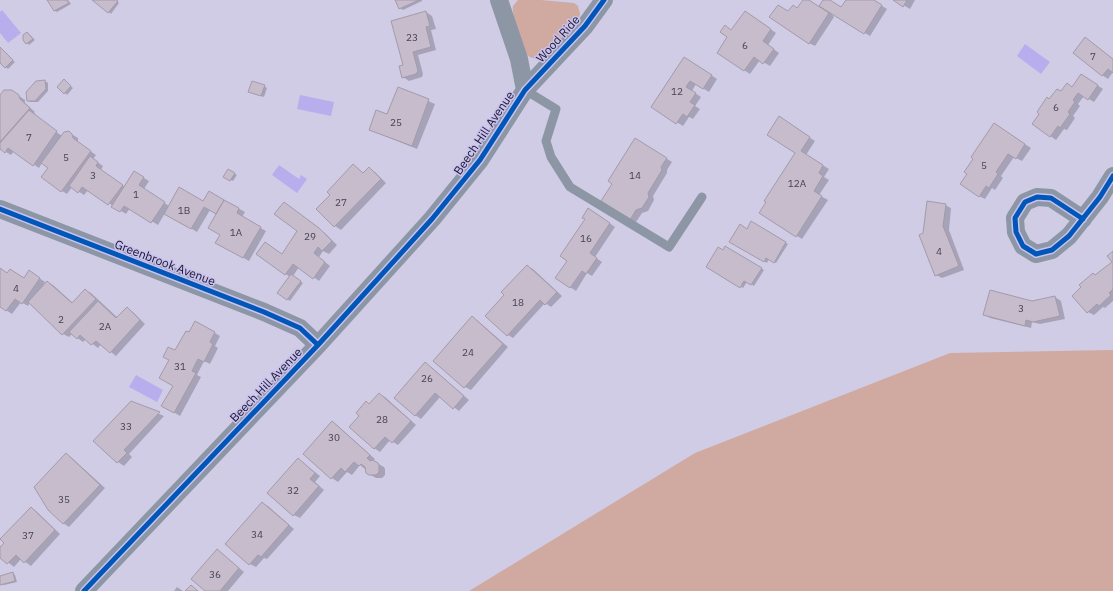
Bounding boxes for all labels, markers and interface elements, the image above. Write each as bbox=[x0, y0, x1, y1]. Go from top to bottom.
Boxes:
street label: Wood Ride bbox=[533, 12, 583, 65]
house number: 23 bbox=[406, 31, 418, 44]
house number: 6 bbox=[742, 39, 748, 52]
house number: 7 bbox=[1090, 50, 1096, 63]
house number: 12 bbox=[671, 85, 683, 98]
street label: Beech Hill Avenue bbox=[450, 88, 517, 177]
house number: 6 bbox=[1053, 101, 1059, 114]
house number: 25 bbox=[390, 116, 402, 129]
house number: 7 bbox=[26, 131, 32, 144]
house number: 5 bbox=[63, 151, 69, 164]
house number: 5 bbox=[981, 159, 987, 172]
house number: 3 bbox=[90, 169, 96, 182]
house number: 14 bbox=[629, 169, 641, 182]
house number: 12A bbox=[788, 177, 807, 190]
house number: 1 bbox=[133, 188, 139, 201]
house number: 27 bbox=[335, 196, 347, 209]
house number: 1B bbox=[178, 204, 190, 217]
house number: 1A bbox=[230, 226, 243, 239]
house number: 29 bbox=[304, 230, 316, 243]
house number: 16 bbox=[580, 232, 592, 245]
street label: Greenbrook Avenue bbox=[113, 236, 218, 289]
house number: 4 bbox=[936, 245, 942, 258]
house number: 4 bbox=[13, 282, 19, 295]
house number: 18 bbox=[512, 296, 524, 309]
house number: 3 bbox=[1018, 302, 1024, 315]
house number: 2 bbox=[58, 313, 64, 326]
house number: 2A bbox=[99, 320, 112, 333]
street label: Beech Hill Avenue bbox=[226, 344, 305, 425]
house number: 24 bbox=[462, 346, 474, 359]
house number: 31 bbox=[174, 360, 186, 373]
house number: 26 bbox=[421, 372, 433, 385]
house number: 28 bbox=[376, 413, 388, 426]
house number: 33 bbox=[120, 420, 132, 433]
house number: 30 bbox=[328, 431, 340, 444]
house number: 32 bbox=[287, 484, 299, 497]
house number: 35 bbox=[58, 493, 70, 506]
house number: 34 bbox=[251, 528, 263, 541]
house number: 37 bbox=[22, 529, 34, 542]
house number: 36 bbox=[209, 568, 221, 581]

